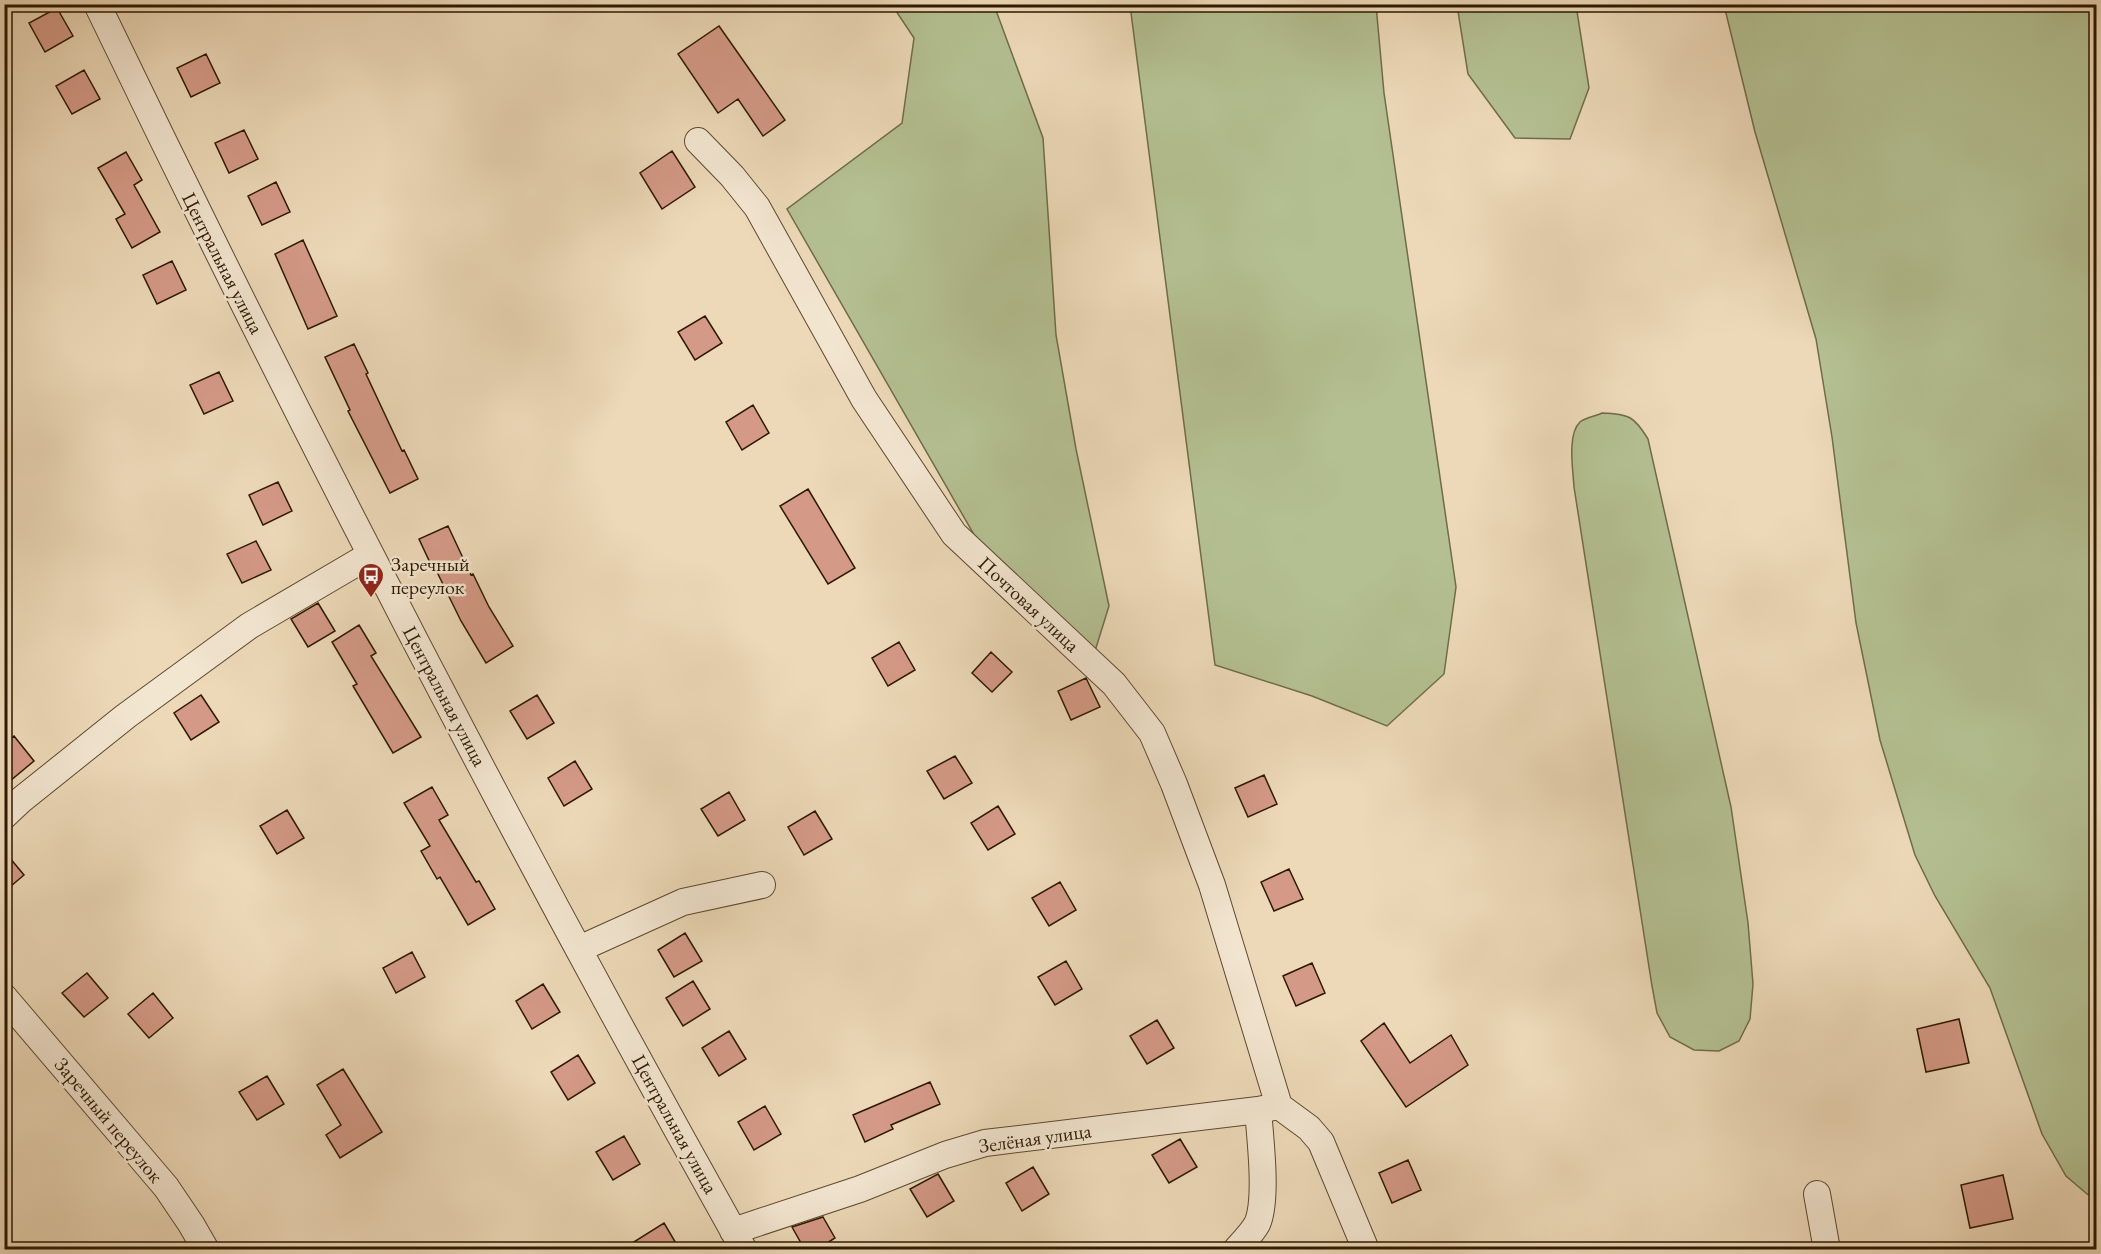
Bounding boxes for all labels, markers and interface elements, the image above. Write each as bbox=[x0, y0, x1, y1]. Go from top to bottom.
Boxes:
street label: Центральная улица bbox=[176, 188, 270, 338]
street label: Почтовая улица bbox=[973, 550, 1085, 658]
place label: Заречный переулок bbox=[391, 551, 470, 600]
bus stop icon: Заречный переулок bbox=[356, 561, 386, 599]
street label: Центральная улица bbox=[397, 621, 493, 771]
street label: Центральная улица bbox=[626, 1050, 724, 1198]
street label: Заречный переулок bbox=[49, 1052, 169, 1188]
street label: Зелёная улица bbox=[977, 1117, 1093, 1159]

